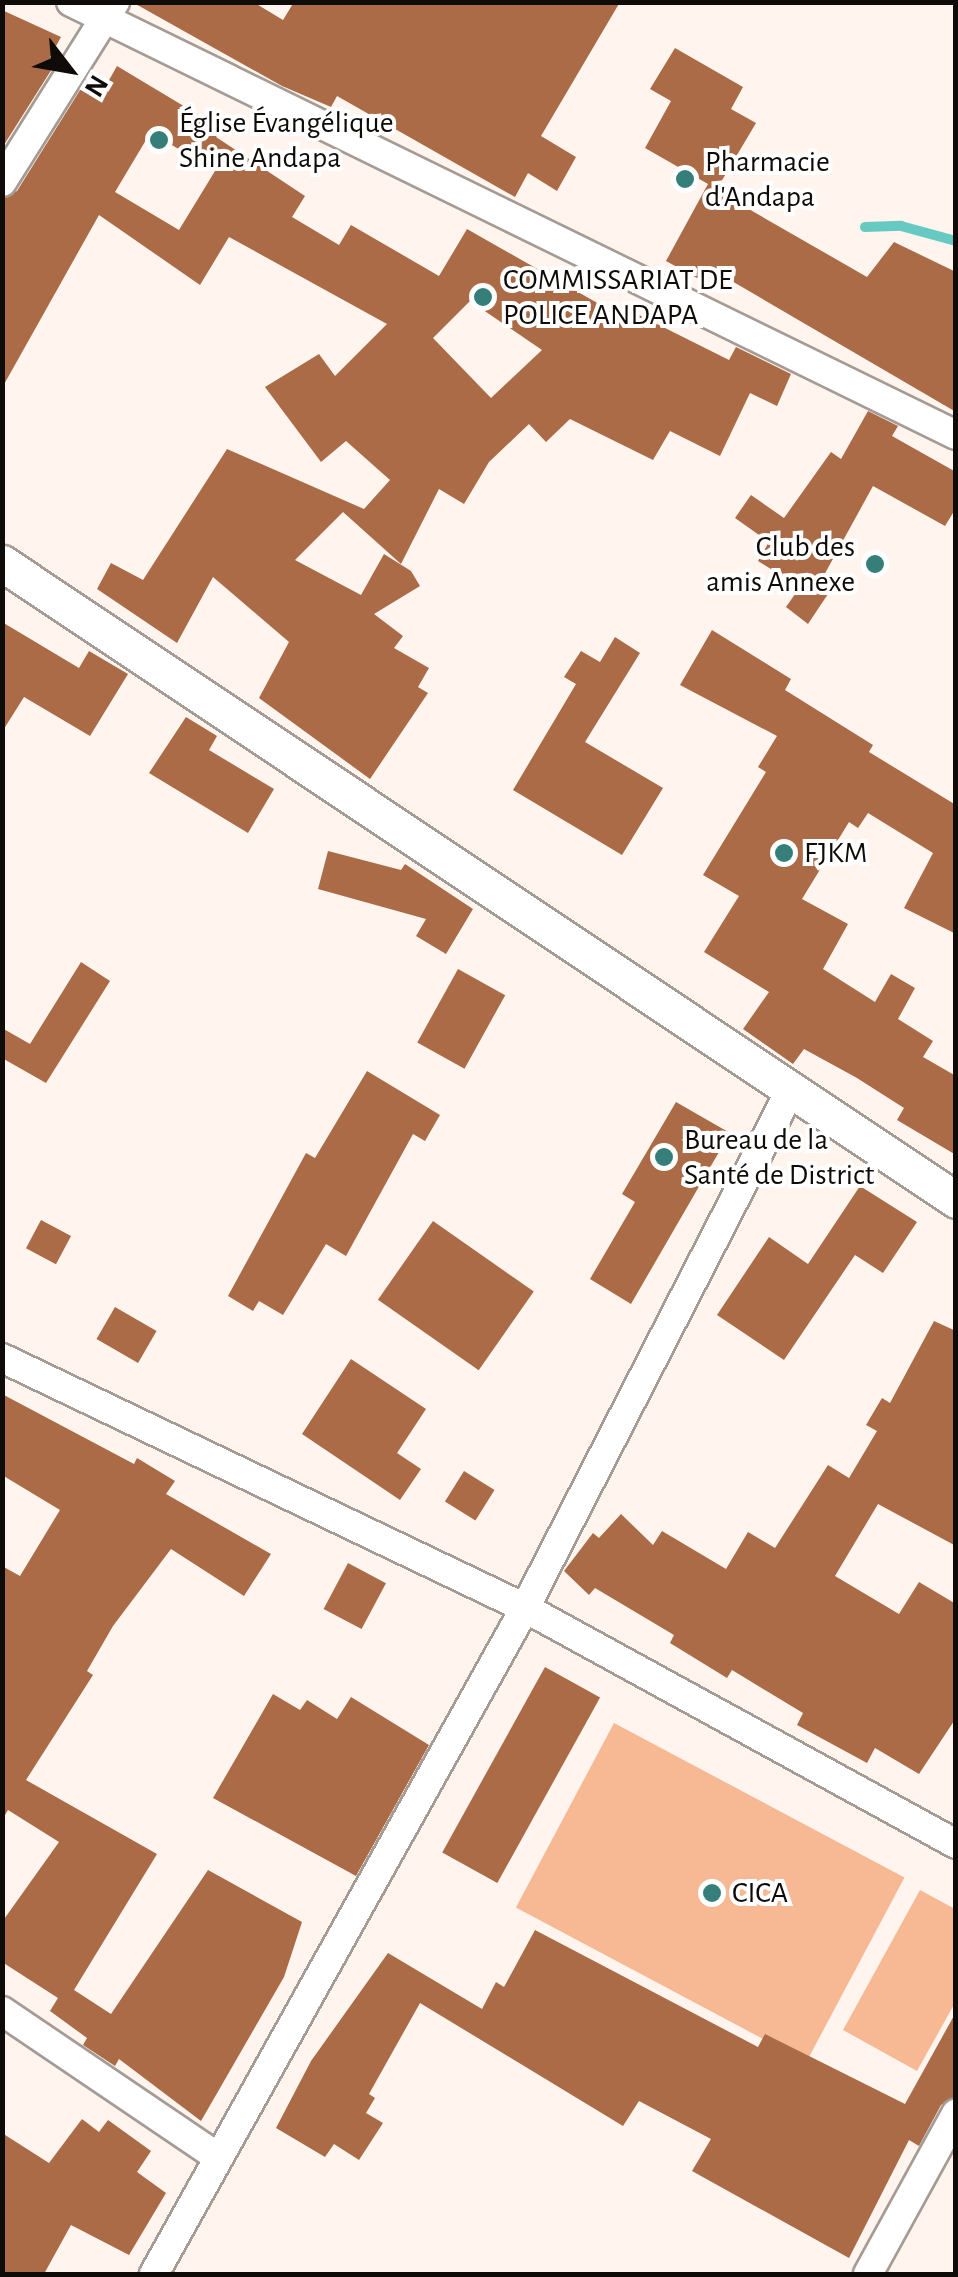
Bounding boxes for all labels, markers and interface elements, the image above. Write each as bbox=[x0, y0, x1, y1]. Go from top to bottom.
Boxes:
north arrow bbox=[20, 20, 120, 120]
text: N bbox=[79, 70, 113, 101]
place label: Église Évangélique Shine Andapa bbox=[179, 105, 394, 176]
marker: Église Évangélique Shine Andapa bbox=[148, 129, 170, 151]
place label: Pharmacie d'Andapa bbox=[705, 144, 830, 214]
marker: Pharmacie d'Andapa bbox=[674, 168, 696, 190]
place label: COMMISSARIAT DE POLICE ANDAPA bbox=[503, 262, 733, 332]
marker: COMMISSARIAT DE POLICE ANDAPA bbox=[472, 286, 494, 308]
place label: Club des amis Annexe bbox=[706, 529, 855, 600]
marker: Club des amis Annexe bbox=[864, 553, 886, 575]
place label: FJKM bbox=[804, 835, 867, 871]
marker: FJKM bbox=[773, 842, 795, 864]
place label: Bureau de la Santé de District bbox=[684, 1122, 874, 1192]
marker: Bureau de la Santé de District bbox=[653, 1146, 675, 1168]
place label: CICA bbox=[732, 1875, 788, 1911]
marker: CICA bbox=[701, 1882, 723, 1904]

